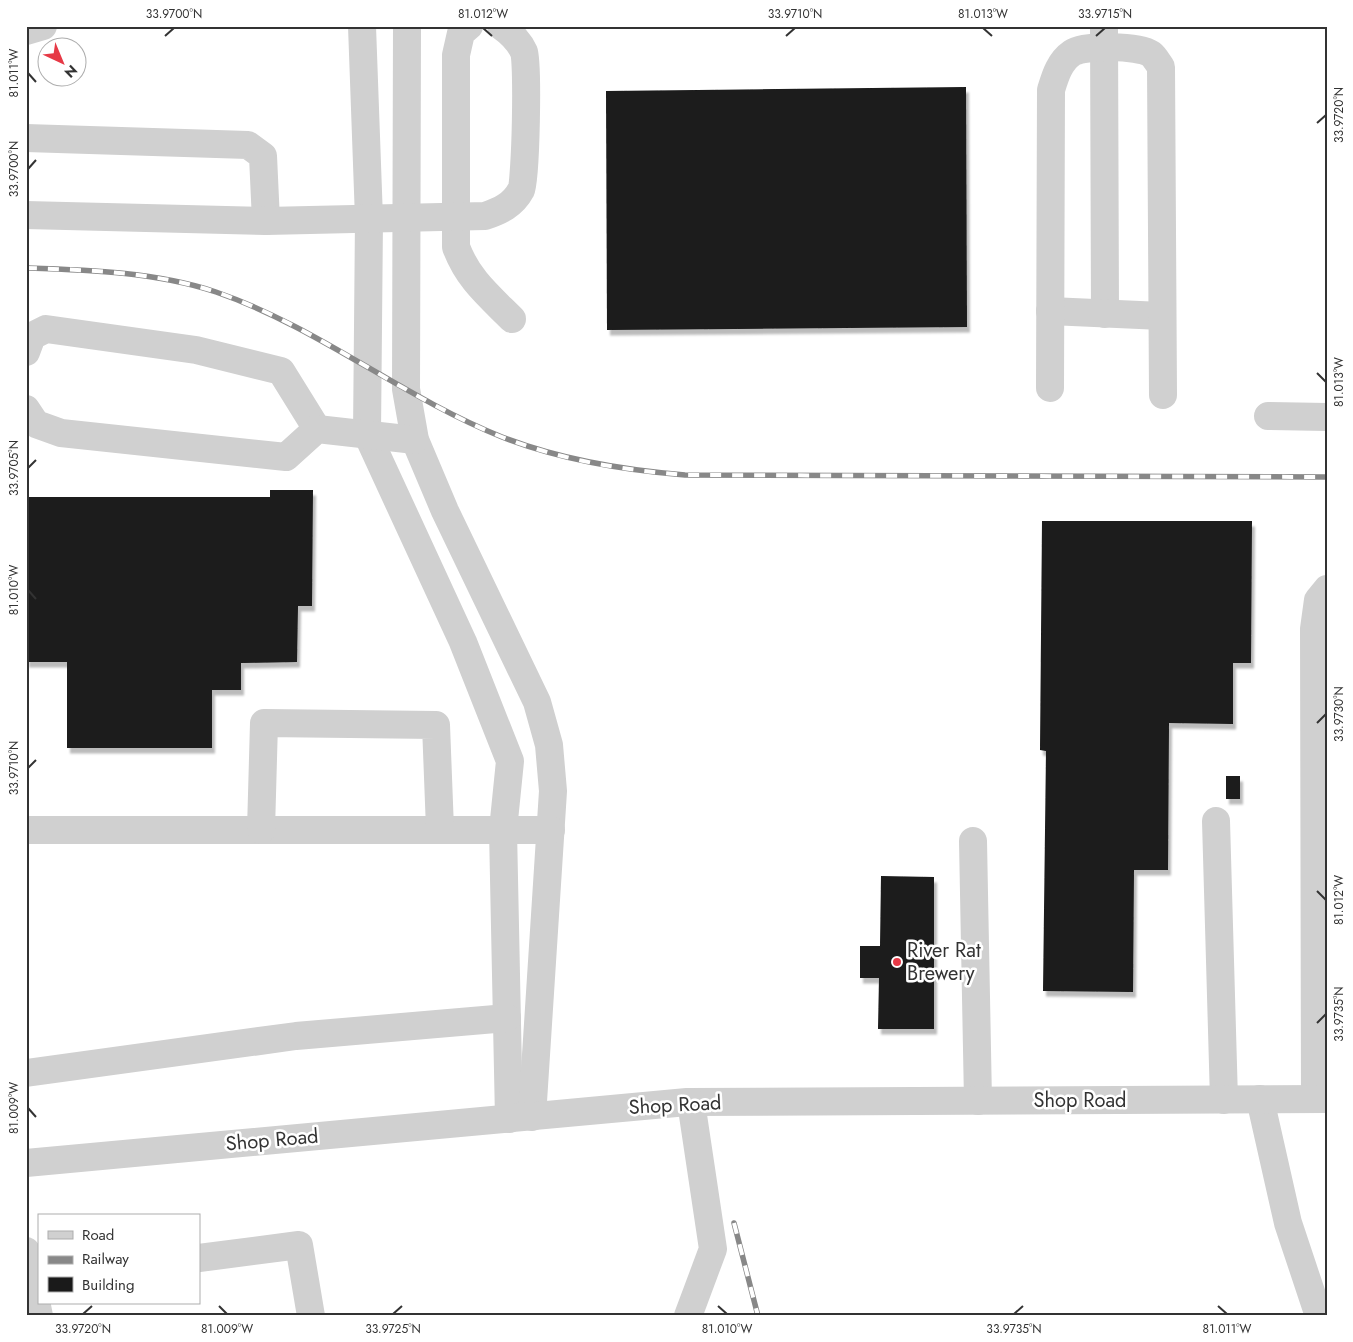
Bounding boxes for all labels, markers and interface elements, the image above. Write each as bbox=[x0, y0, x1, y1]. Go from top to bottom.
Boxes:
text: 33.9700°N bbox=[146, 5, 202, 23]
text: 81.012°W bbox=[458, 5, 508, 23]
text: 33.9710°N bbox=[768, 5, 822, 23]
text: 81.013°W bbox=[958, 5, 1008, 23]
text: 33.9715°N bbox=[1078, 5, 1132, 23]
north arrow bbox=[38, 38, 88, 88]
text: 81.011°W bbox=[5, 49, 23, 97]
text: N bbox=[60, 60, 82, 82]
text: 33.9720°N bbox=[1330, 87, 1348, 143]
text: 33.9700°N bbox=[5, 141, 23, 197]
text: 81.013°W bbox=[1330, 357, 1348, 407]
text: 33.9705°N bbox=[5, 440, 23, 496]
text: 81.010°W bbox=[5, 565, 23, 615]
text: 33.9730°N bbox=[1330, 686, 1348, 742]
text: 33.9710°N bbox=[5, 741, 23, 795]
text: 81.012°W bbox=[1330, 875, 1348, 925]
place label: River Rat Brewery bbox=[907, 936, 981, 988]
marker: River Rat Brewery bbox=[891, 956, 903, 968]
text: 33.9735°N bbox=[1330, 986, 1348, 1042]
text: 81.009°W bbox=[5, 1082, 23, 1134]
street label: Shop Road bbox=[1034, 1086, 1126, 1115]
street label: Shop Road bbox=[628, 1088, 722, 1122]
street label: Shop Road bbox=[224, 1122, 320, 1158]
legend bbox=[38, 1214, 200, 1304]
text: Road bbox=[82, 1224, 114, 1246]
text: Railway bbox=[82, 1248, 129, 1270]
text: Building bbox=[82, 1274, 134, 1296]
text: 33.9720°N bbox=[55, 1320, 111, 1338]
text: 81.009°W bbox=[201, 1320, 253, 1338]
text: 33.9725°N bbox=[365, 1320, 421, 1338]
text: 81.010°W bbox=[702, 1320, 752, 1338]
text: 33.9735°N bbox=[986, 1320, 1042, 1338]
text: 81.011°W bbox=[1203, 1320, 1251, 1338]

